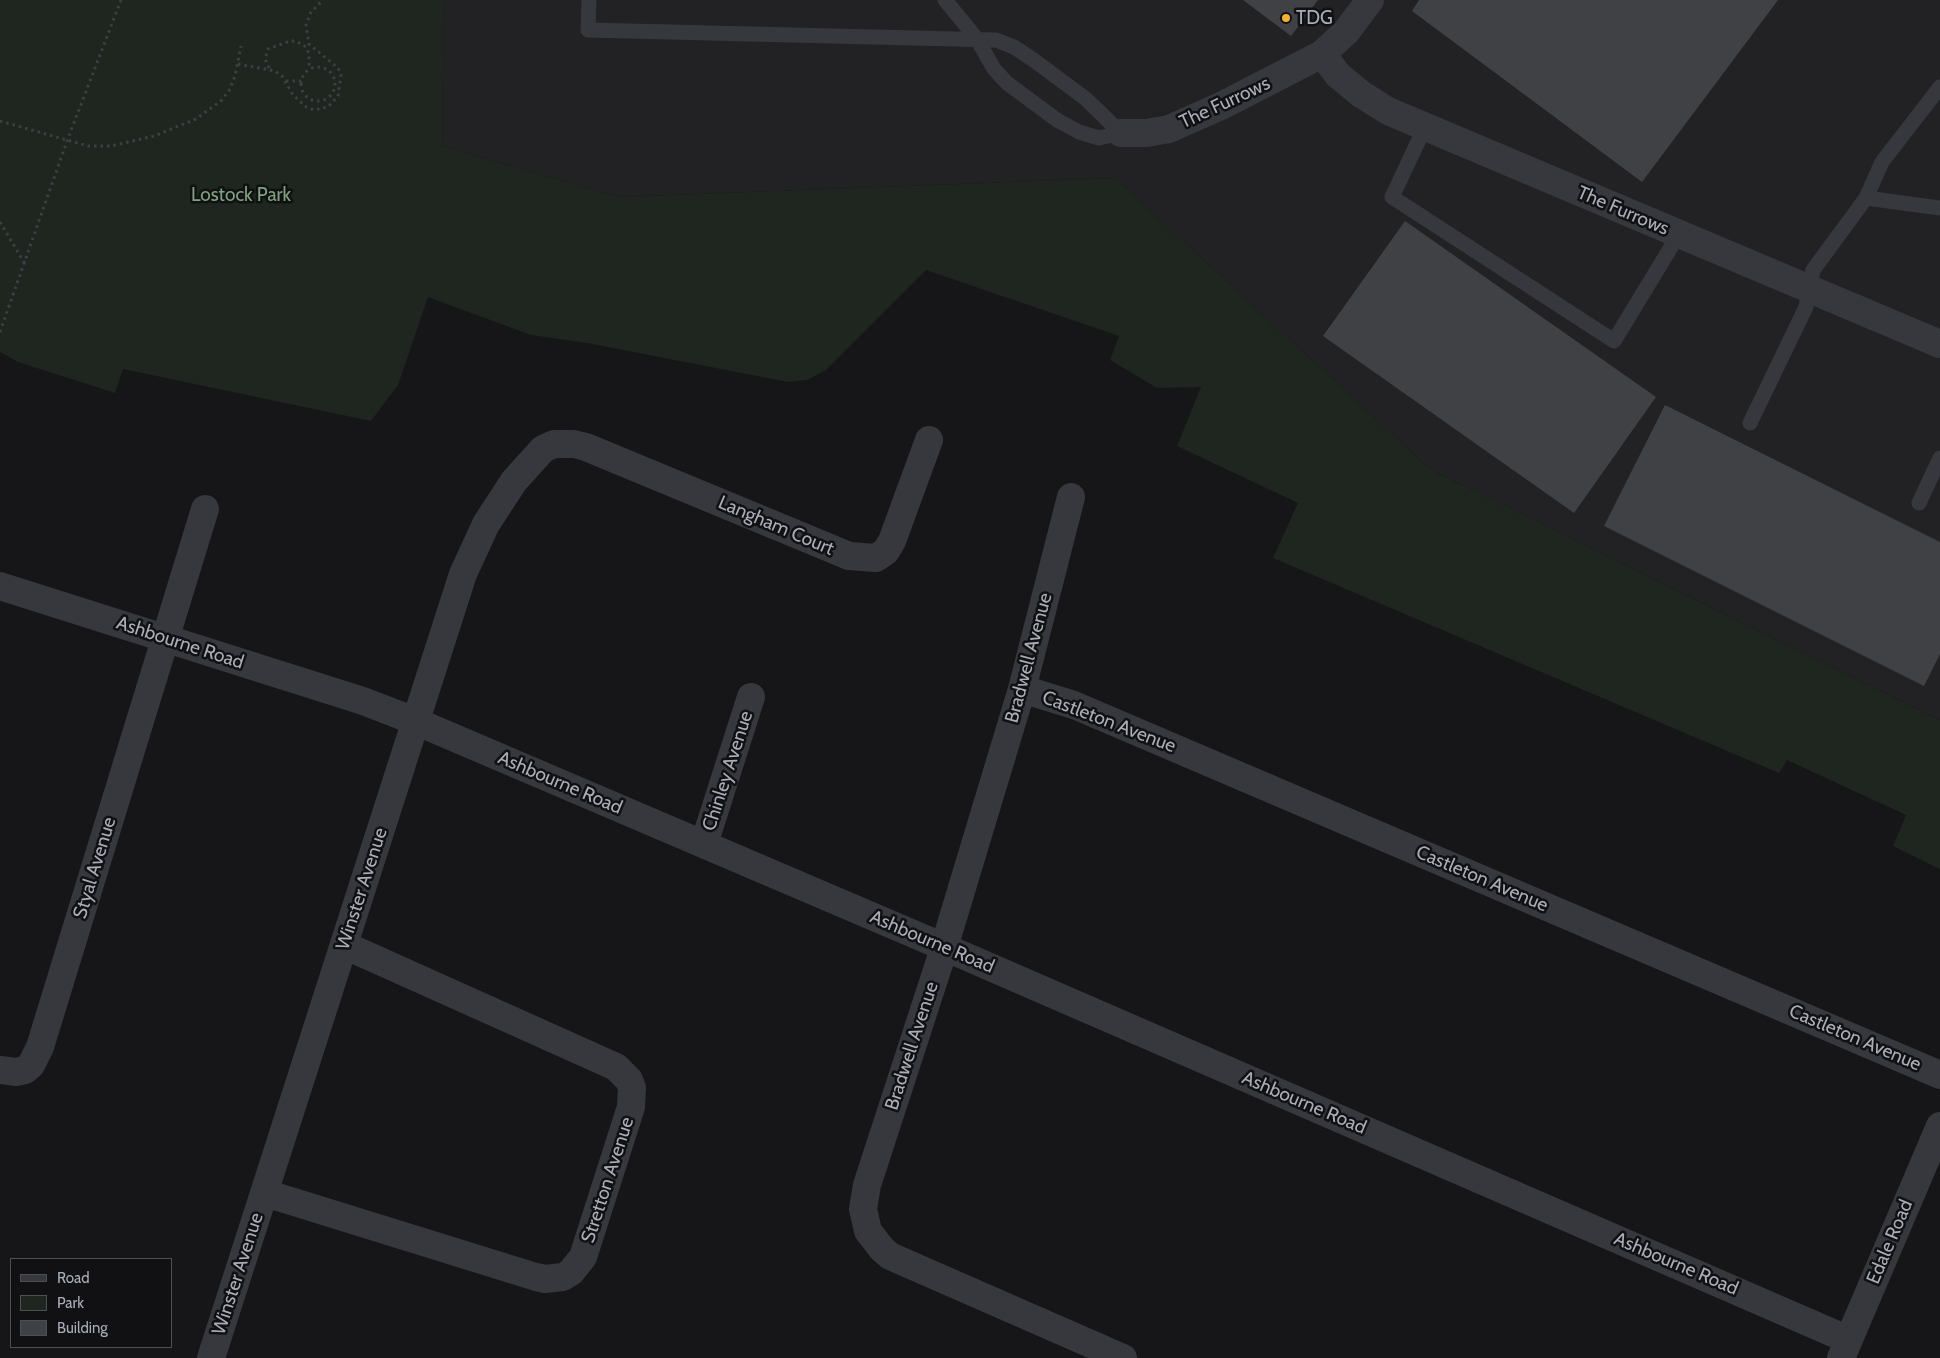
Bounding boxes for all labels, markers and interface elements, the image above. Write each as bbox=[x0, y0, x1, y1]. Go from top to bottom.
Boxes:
place label: TDG bbox=[1296, 7, 1333, 29]
marker: TDG bbox=[1280, 12, 1292, 24]
street label: The Furrows bbox=[1176, 72, 1274, 134]
street label: The Furrows bbox=[1574, 182, 1672, 240]
park label: Lostock Park bbox=[191, 184, 291, 206]
street label: Langham Court bbox=[715, 491, 837, 561]
street label: Bradwell Avenue bbox=[1001, 590, 1057, 726]
street label: Ashbourne Road bbox=[113, 612, 247, 674]
street label: Castleton Avenue bbox=[1039, 686, 1179, 758]
street label: Chinley Avenue bbox=[698, 708, 758, 834]
street label: Ashbourne Road bbox=[494, 747, 626, 819]
street label: Styal Avenue bbox=[69, 815, 121, 921]
street label: Winster Avenue bbox=[332, 825, 392, 953]
street label: Castleton Avenue bbox=[1413, 841, 1551, 917]
street label: Ashbourne Road bbox=[866, 906, 998, 978]
street label: Bradwell Avenue bbox=[881, 979, 943, 1113]
street label: Castleton Avenue bbox=[1786, 1000, 1924, 1076]
street label: Ashbourne Road bbox=[1238, 1067, 1370, 1139]
street label: Stretton Avenue bbox=[577, 1114, 639, 1246]
street label: Edale Road bbox=[1862, 1196, 1918, 1288]
street label: Winster Avenue bbox=[208, 1210, 268, 1338]
street label: Ashbourne Road bbox=[1610, 1228, 1742, 1300]
legend bbox=[10, 1258, 172, 1348]
text: Road bbox=[57, 1269, 90, 1287]
text: Park bbox=[57, 1294, 84, 1312]
text: Building bbox=[57, 1319, 108, 1337]

